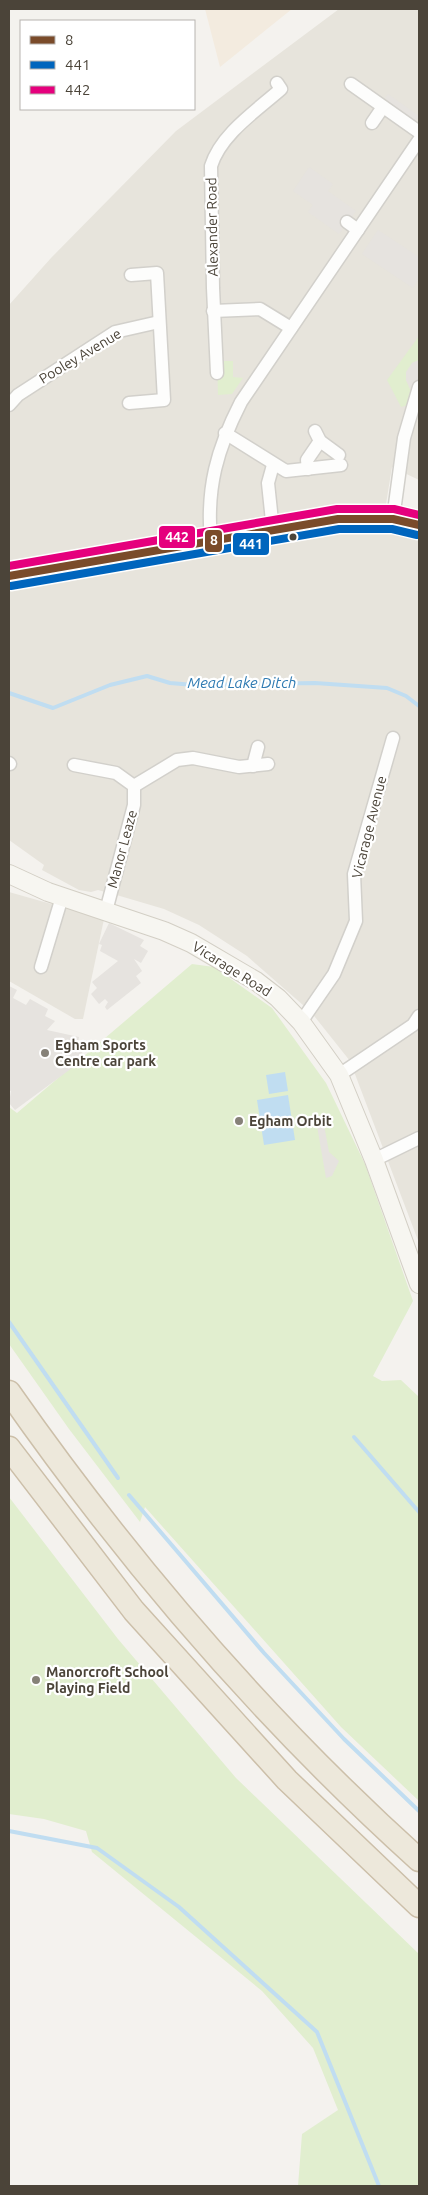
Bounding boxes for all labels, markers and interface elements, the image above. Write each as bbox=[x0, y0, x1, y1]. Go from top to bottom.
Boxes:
legend bbox=[20, 20, 195, 110]
text: 8 bbox=[65, 31, 73, 48]
text: 441 bbox=[65, 56, 90, 73]
text: 442 bbox=[65, 81, 90, 98]
street label: Alexander Road bbox=[203, 177, 221, 277]
street label: Pooley Avenue bbox=[36, 325, 124, 387]
line badge: 442 bbox=[158, 525, 196, 549]
text: 442 bbox=[165, 529, 189, 545]
line badge: 8 bbox=[204, 529, 223, 553]
text: 8 bbox=[210, 532, 218, 548]
line badge: 441 bbox=[232, 532, 270, 556]
unlabelled marker bbox=[288, 532, 298, 542]
text: 441 bbox=[239, 536, 263, 552]
water label: Mead Lake Ditch bbox=[188, 674, 296, 691]
street label: Vicarage Avenue bbox=[349, 774, 389, 880]
street label: Manor Leaze bbox=[104, 808, 140, 890]
street label: Vicarage Road bbox=[190, 938, 274, 1000]
place label: Egham Sports Centre car park bbox=[55, 1037, 156, 1069]
marker: Egham Sports Centre car park bbox=[39, 1047, 51, 1059]
place label: Egham Orbit bbox=[249, 1113, 332, 1129]
marker: Egham Orbit bbox=[233, 1115, 245, 1127]
place label: Manorcroft School Playing Field bbox=[46, 1664, 169, 1696]
marker: Manorcroft School Playing Field bbox=[30, 1674, 42, 1686]

